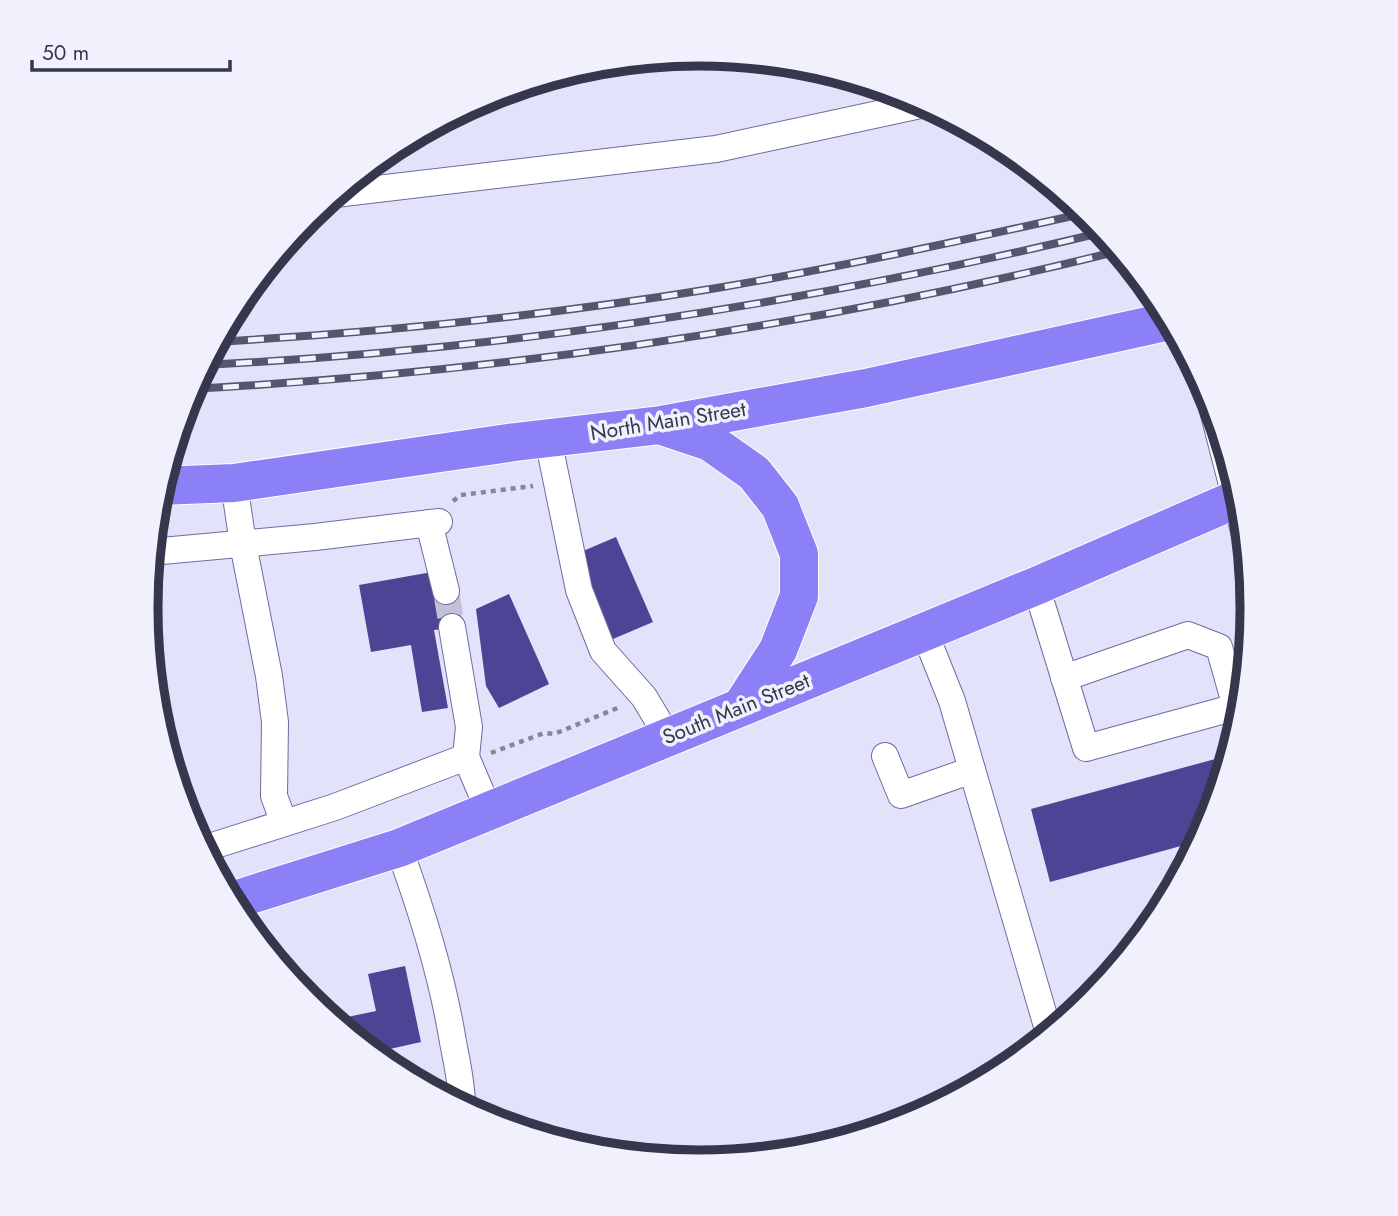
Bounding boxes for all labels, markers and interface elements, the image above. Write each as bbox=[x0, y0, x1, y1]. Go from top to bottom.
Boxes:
scale bar bbox=[32, 28, 229, 72]
text: 50 m bbox=[42, 38, 89, 68]
street label: North Main Street bbox=[588, 394, 748, 448]
street label: South Main Street bbox=[658, 666, 814, 752]

